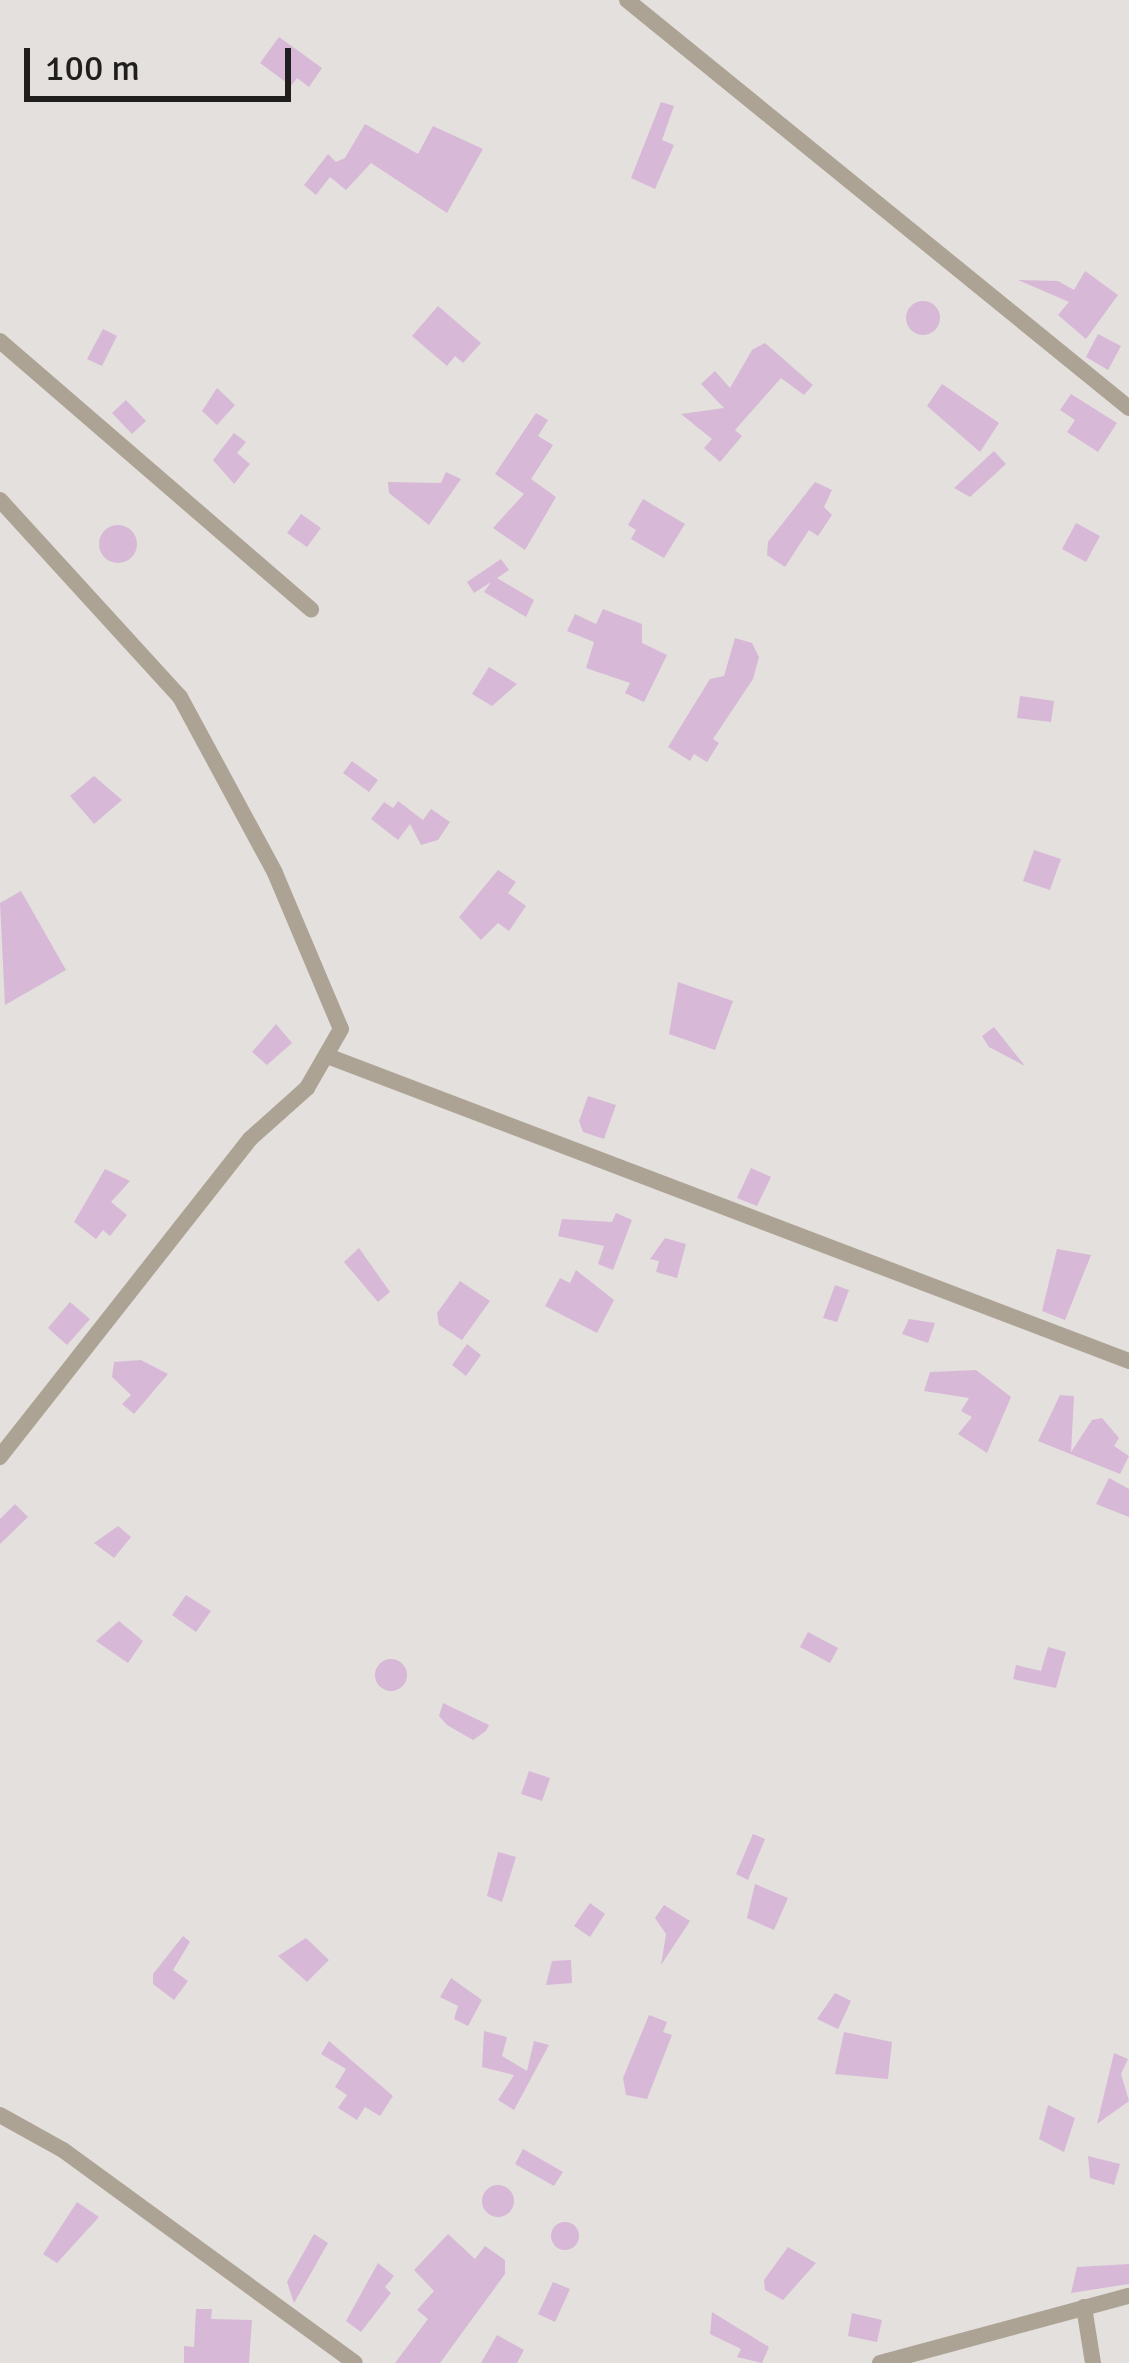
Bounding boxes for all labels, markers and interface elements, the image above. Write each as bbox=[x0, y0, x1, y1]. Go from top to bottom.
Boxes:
scale bar bbox=[30, 24, 297, 98]
text: 100 m bbox=[45, 46, 140, 91]

